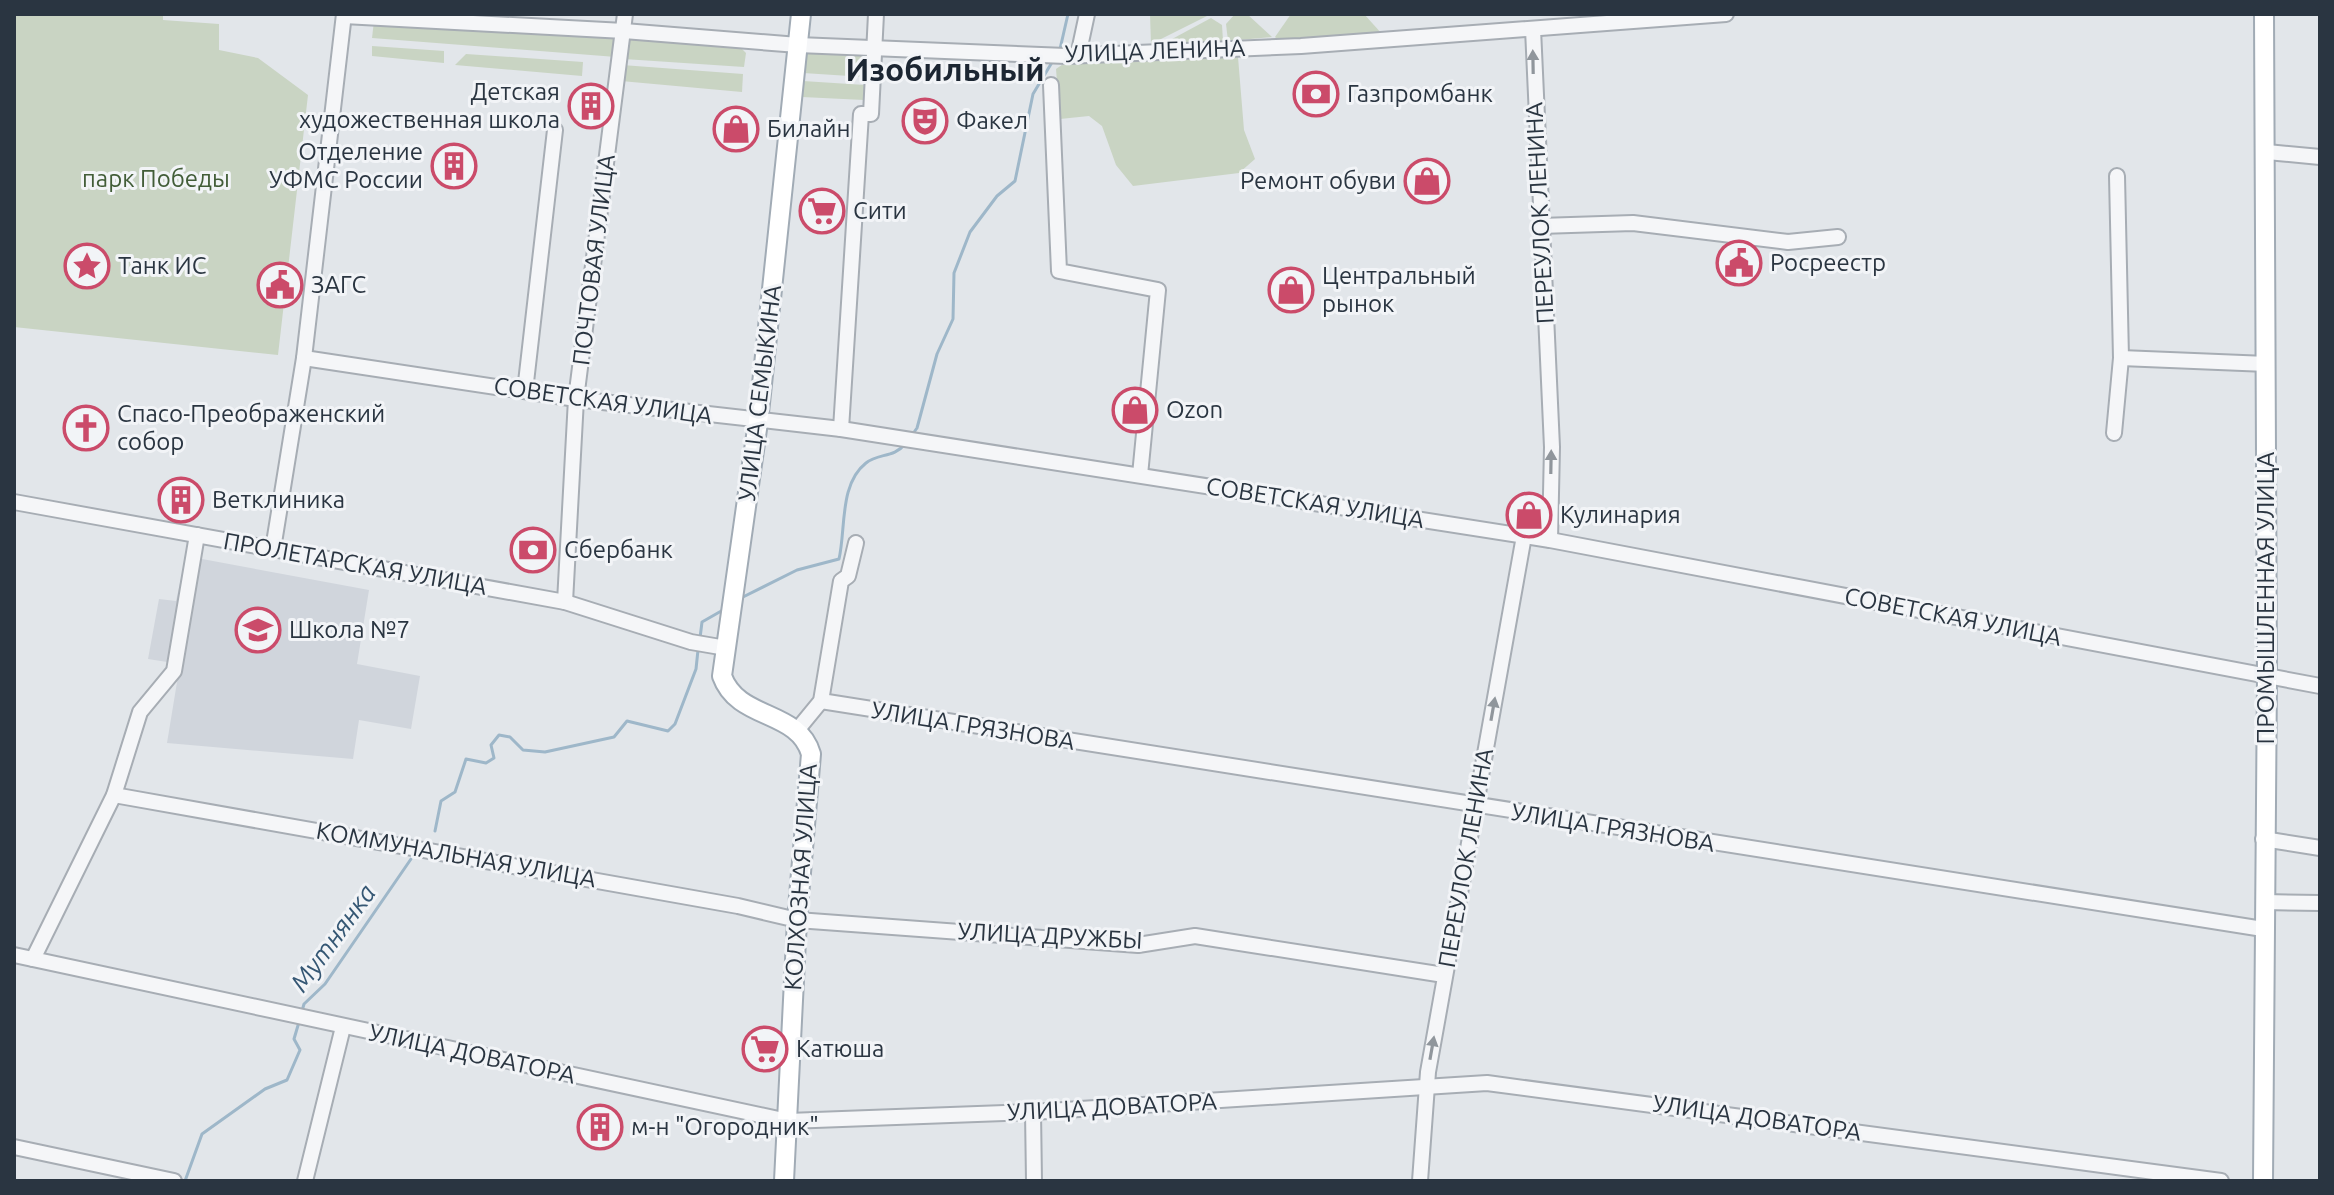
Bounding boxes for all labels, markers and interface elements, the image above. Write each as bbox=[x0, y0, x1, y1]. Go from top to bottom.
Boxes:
street label: УЛИЦА ЛЕНИНА bbox=[1064, 34, 1246, 67]
one-way arrow bbox=[1527, 49, 1539, 74]
district label: Изобильный bbox=[845, 51, 1045, 87]
bank icon: Газпромбанк bbox=[1292, 70, 1340, 118]
place label: Детская художественная школа bbox=[299, 78, 560, 133]
place label: Газпромбанк bbox=[1347, 80, 1493, 107]
building icon: Детская художественная школа bbox=[567, 82, 615, 130]
theatre icon: Факел bbox=[901, 97, 949, 145]
street label: ПЕРЕУЛОК ЛЕНИНА bbox=[1520, 101, 1559, 325]
shop icon: Билайн bbox=[712, 105, 760, 153]
place label: Факел bbox=[956, 107, 1028, 134]
place label: Билайн bbox=[767, 115, 851, 142]
place label: Отделение УФМС России bbox=[269, 138, 423, 193]
building icon: Отделение УФМС России bbox=[430, 142, 478, 190]
street label: ПОЧТОВАЯ УЛИЦА bbox=[567, 153, 620, 367]
shop icon: Ремонт обуви bbox=[1403, 157, 1451, 205]
park label: парк Победы bbox=[82, 165, 230, 192]
place label: Ремонт обуви bbox=[1240, 167, 1396, 194]
supermarket icon: Сити bbox=[798, 187, 846, 235]
place label: Сити bbox=[853, 197, 907, 224]
public building icon: Росреестр bbox=[1715, 239, 1763, 287]
place icon: Танк ИС bbox=[63, 242, 111, 290]
place label: Росреестр bbox=[1770, 249, 1886, 276]
place label: Танк ИС bbox=[118, 252, 207, 279]
public building icon: ЗАГС bbox=[256, 261, 304, 309]
place label: Центральный рынок bbox=[1322, 262, 1476, 317]
shop icon: Центральный рынок bbox=[1267, 266, 1315, 314]
place label: ЗАГС bbox=[311, 271, 367, 298]
street label: УЛИЦА СЕМЫКИНА bbox=[733, 283, 786, 503]
street label: СОВЕТСКАЯ УЛИЦА bbox=[492, 372, 714, 429]
shop icon: Ozon bbox=[1111, 386, 1159, 434]
place label: Ozon bbox=[1166, 396, 1223, 423]
place label: Спасо-Преображенский собор bbox=[117, 400, 385, 455]
church icon: Спасо-Преображенский собор bbox=[62, 404, 110, 452]
one-way arrow bbox=[1545, 449, 1558, 474]
street label: ПРОМЫШЛЕННАЯ УЛИЦА bbox=[2252, 451, 2279, 744]
street label: СОВЕТСКАЯ УЛИЦА bbox=[1204, 472, 1426, 533]
building icon: Ветклиника bbox=[157, 476, 205, 524]
place label: Ветклиника bbox=[212, 486, 345, 513]
shop icon: Кулинария bbox=[1505, 491, 1553, 539]
place label: Кулинария bbox=[1560, 501, 1681, 528]
bank icon: Сбербанк bbox=[509, 526, 557, 574]
street label: ПРОЛЕТАРСКАЯ УЛИЦА bbox=[221, 527, 489, 600]
place label: Сбербанк bbox=[564, 536, 673, 563]
street label: СОВЕТСКАЯ УЛИЦА bbox=[1842, 582, 2064, 651]
school or university icon: Школа №7 bbox=[234, 606, 282, 654]
place label: Школа №7 bbox=[289, 616, 410, 643]
street label: УЛИЦА ГРЯЗНОВА bbox=[869, 696, 1077, 755]
one-way arrow bbox=[1487, 697, 1499, 722]
street label: ПЕРЕУЛОК ЛЕНИНА bbox=[1433, 746, 1498, 970]
street label: КОЛХОЗНАЯ УЛИЦА bbox=[779, 762, 822, 991]
street label: УЛИЦА ГРЯЗНОВА bbox=[1509, 798, 1717, 857]
street label: КОММУНАЛЬНАЯ УЛИЦА bbox=[314, 817, 599, 893]
water label: Мутнянка bbox=[284, 879, 381, 997]
street label: УЛИЦА ДРУЖБЫ bbox=[957, 917, 1143, 954]
street label: УЛИЦА ДОВАТОРА bbox=[366, 1018, 578, 1089]
supermarket icon: Катюша bbox=[741, 1025, 789, 1073]
place label: Катюша bbox=[796, 1035, 884, 1062]
one-way arrow bbox=[1426, 1035, 1438, 1060]
street label: УЛИЦА ДОВАТОРА bbox=[1006, 1087, 1218, 1125]
street label: УЛИЦА ДОВАТОРА bbox=[1651, 1090, 1863, 1146]
building icon: м-н "Огородник" bbox=[576, 1103, 624, 1151]
place label: м-н "Огородник" bbox=[631, 1113, 819, 1140]

